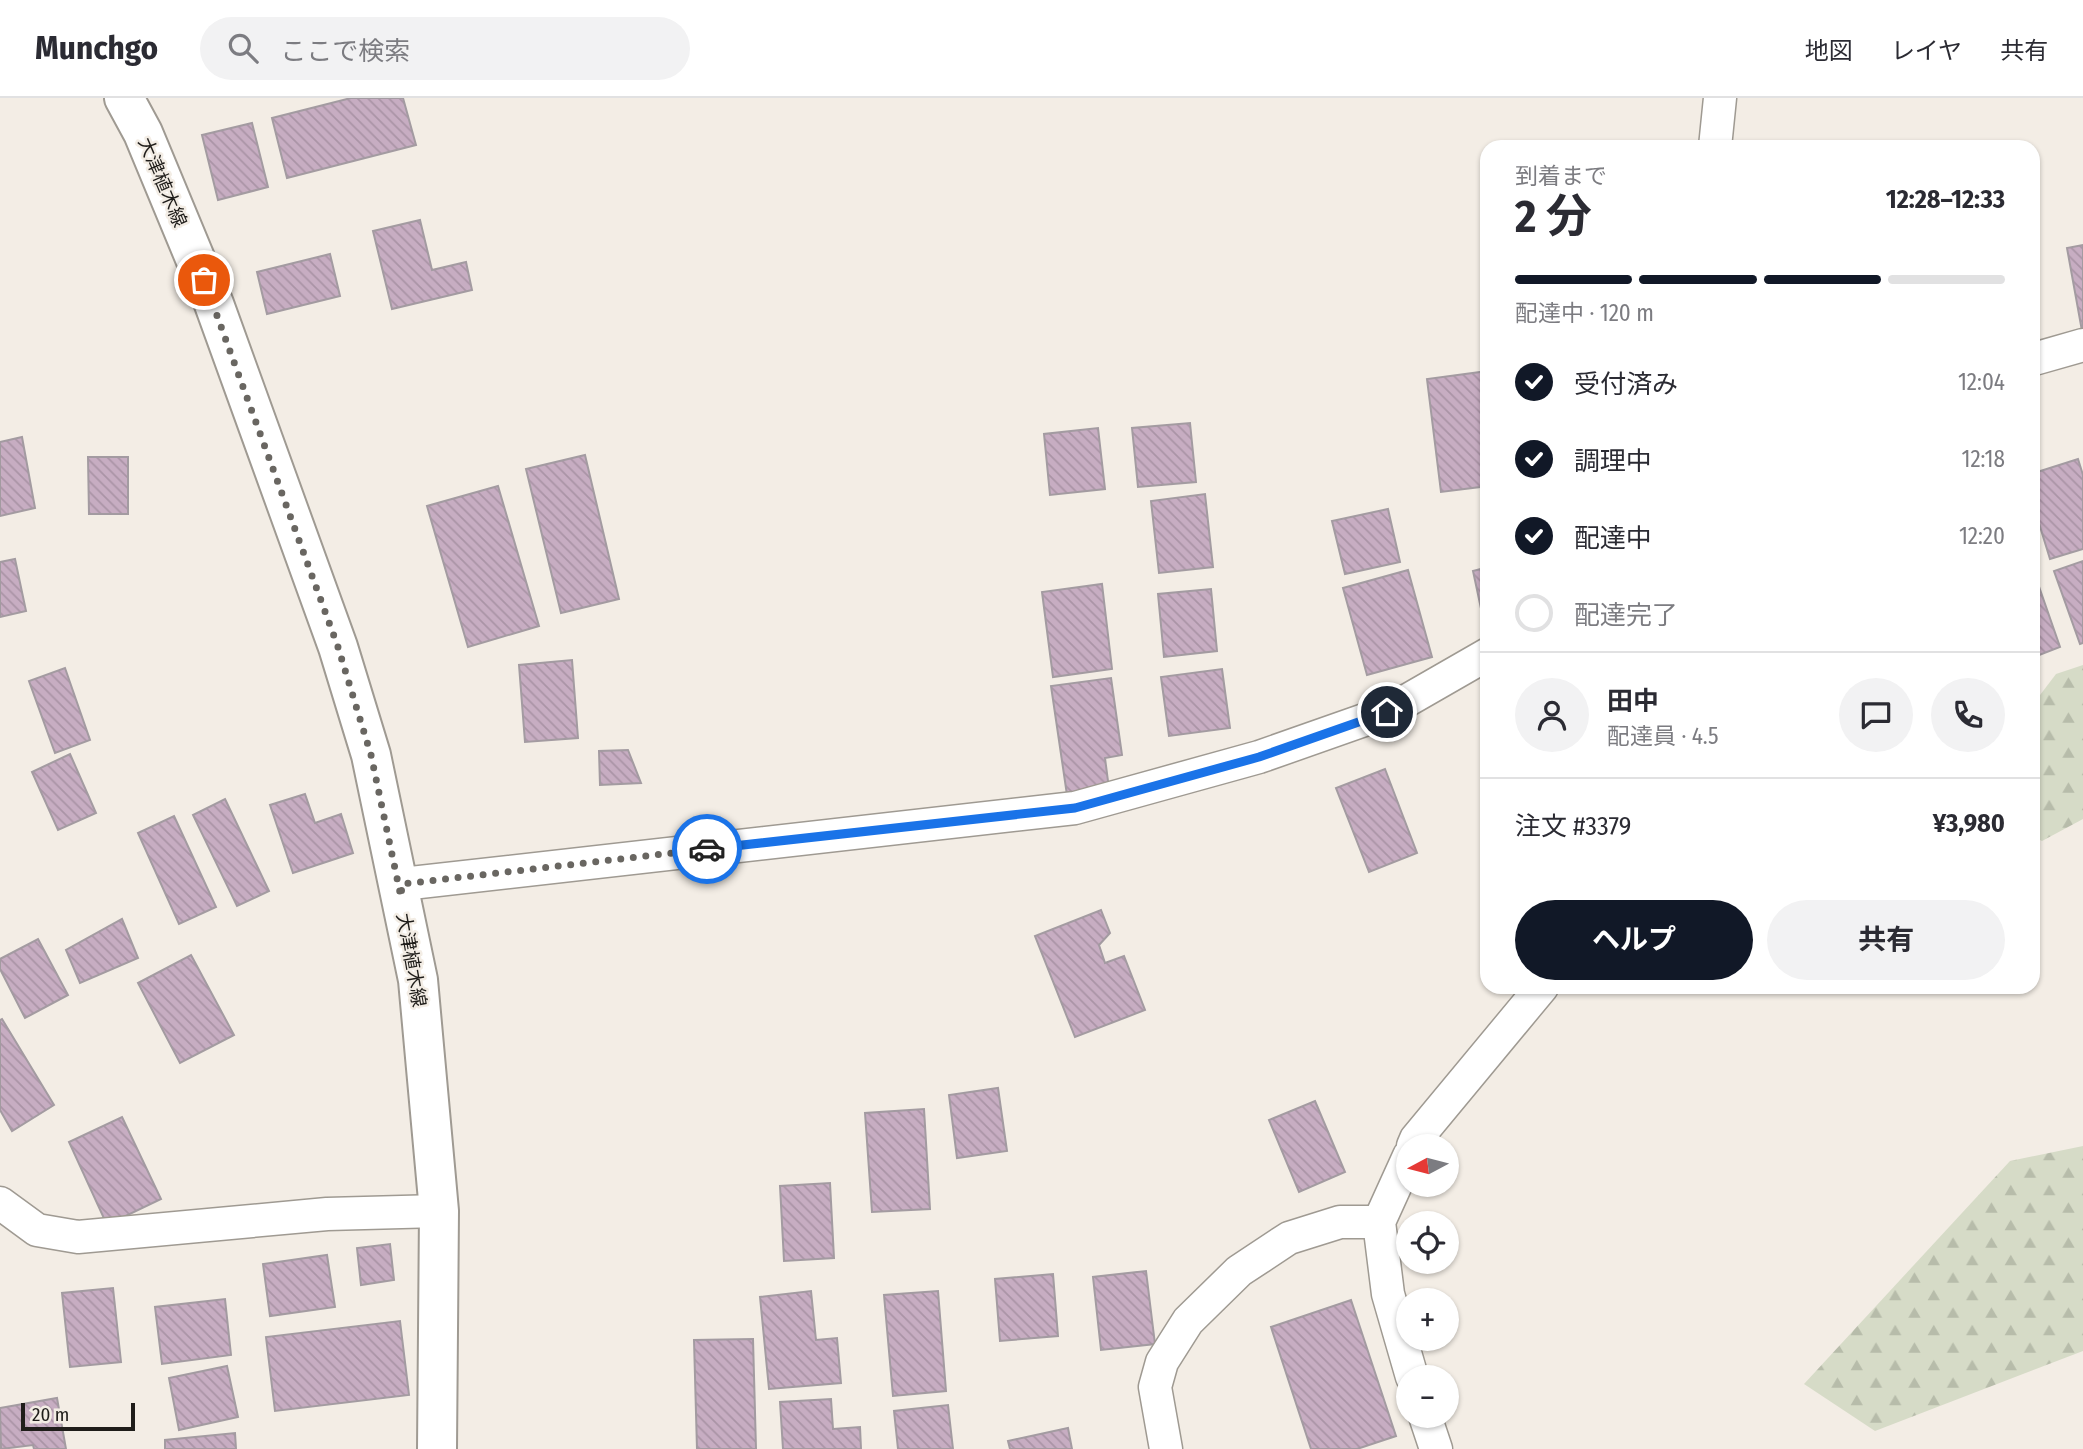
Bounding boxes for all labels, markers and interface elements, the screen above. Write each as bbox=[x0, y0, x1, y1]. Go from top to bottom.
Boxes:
search box bbox=[200, 17, 690, 80]
text: Munchgo bbox=[35, 28, 158, 68]
icon: search bbox=[224, 29, 262, 67]
text: ここで検索 bbox=[280, 36, 410, 67]
text: 地図 bbox=[1805, 37, 1853, 65]
text: レイヤ bbox=[1891, 37, 1962, 65]
text: 共有 bbox=[2000, 37, 2048, 65]
street label: 大津植木線 bbox=[133, 134, 192, 230]
text: 到着まで bbox=[1515, 162, 1607, 190]
text: 12:28–12:33 bbox=[1886, 184, 2005, 215]
text: 2 分 bbox=[1515, 189, 1592, 244]
pin bbox=[174, 250, 234, 310]
icon: bag bbox=[185, 261, 223, 299]
text: 配達中 · 120 m bbox=[1515, 299, 1654, 327]
icon: check bbox=[1515, 363, 1553, 401]
text: 12:04 bbox=[1958, 368, 2005, 396]
text: 受付済み bbox=[1574, 369, 1678, 400]
icon: check bbox=[1515, 440, 1553, 478]
text: 12:18 bbox=[1961, 445, 2005, 473]
text: 調理中 bbox=[1574, 446, 1652, 477]
icon: check bbox=[1515, 517, 1553, 555]
text: 12:20 bbox=[1959, 522, 2005, 550]
text: 配達中 bbox=[1574, 523, 1652, 554]
text: 配達完了 bbox=[1574, 600, 1678, 631]
button: person bbox=[1515, 678, 1589, 752]
button: chat bbox=[1839, 678, 1913, 752]
button: phone bbox=[1931, 678, 2005, 752]
pin bbox=[1357, 682, 1417, 742]
text: 田中 bbox=[1607, 686, 1659, 717]
icon: home bbox=[1368, 693, 1406, 731]
text: 配達員 · 4.5 bbox=[1607, 722, 1718, 750]
text: ¥3,980 bbox=[1933, 808, 2005, 839]
text: 注文 #3379 bbox=[1515, 811, 1631, 842]
courier bbox=[672, 814, 742, 884]
icon: car bbox=[688, 830, 726, 868]
button: ヘルプ bbox=[1515, 900, 1753, 980]
button: 共有 bbox=[1767, 900, 2005, 980]
street label: 大津植木線 bbox=[392, 911, 431, 1009]
north arrow bbox=[1396, 1134, 1460, 1197]
map controls bbox=[1396, 1134, 1459, 1428]
button: locate bbox=[1396, 1211, 1459, 1274]
button: + bbox=[1396, 1288, 1459, 1351]
button: − bbox=[1396, 1365, 1459, 1428]
scale bar bbox=[21, 1400, 135, 1432]
text: 20 m bbox=[32, 1403, 69, 1426]

